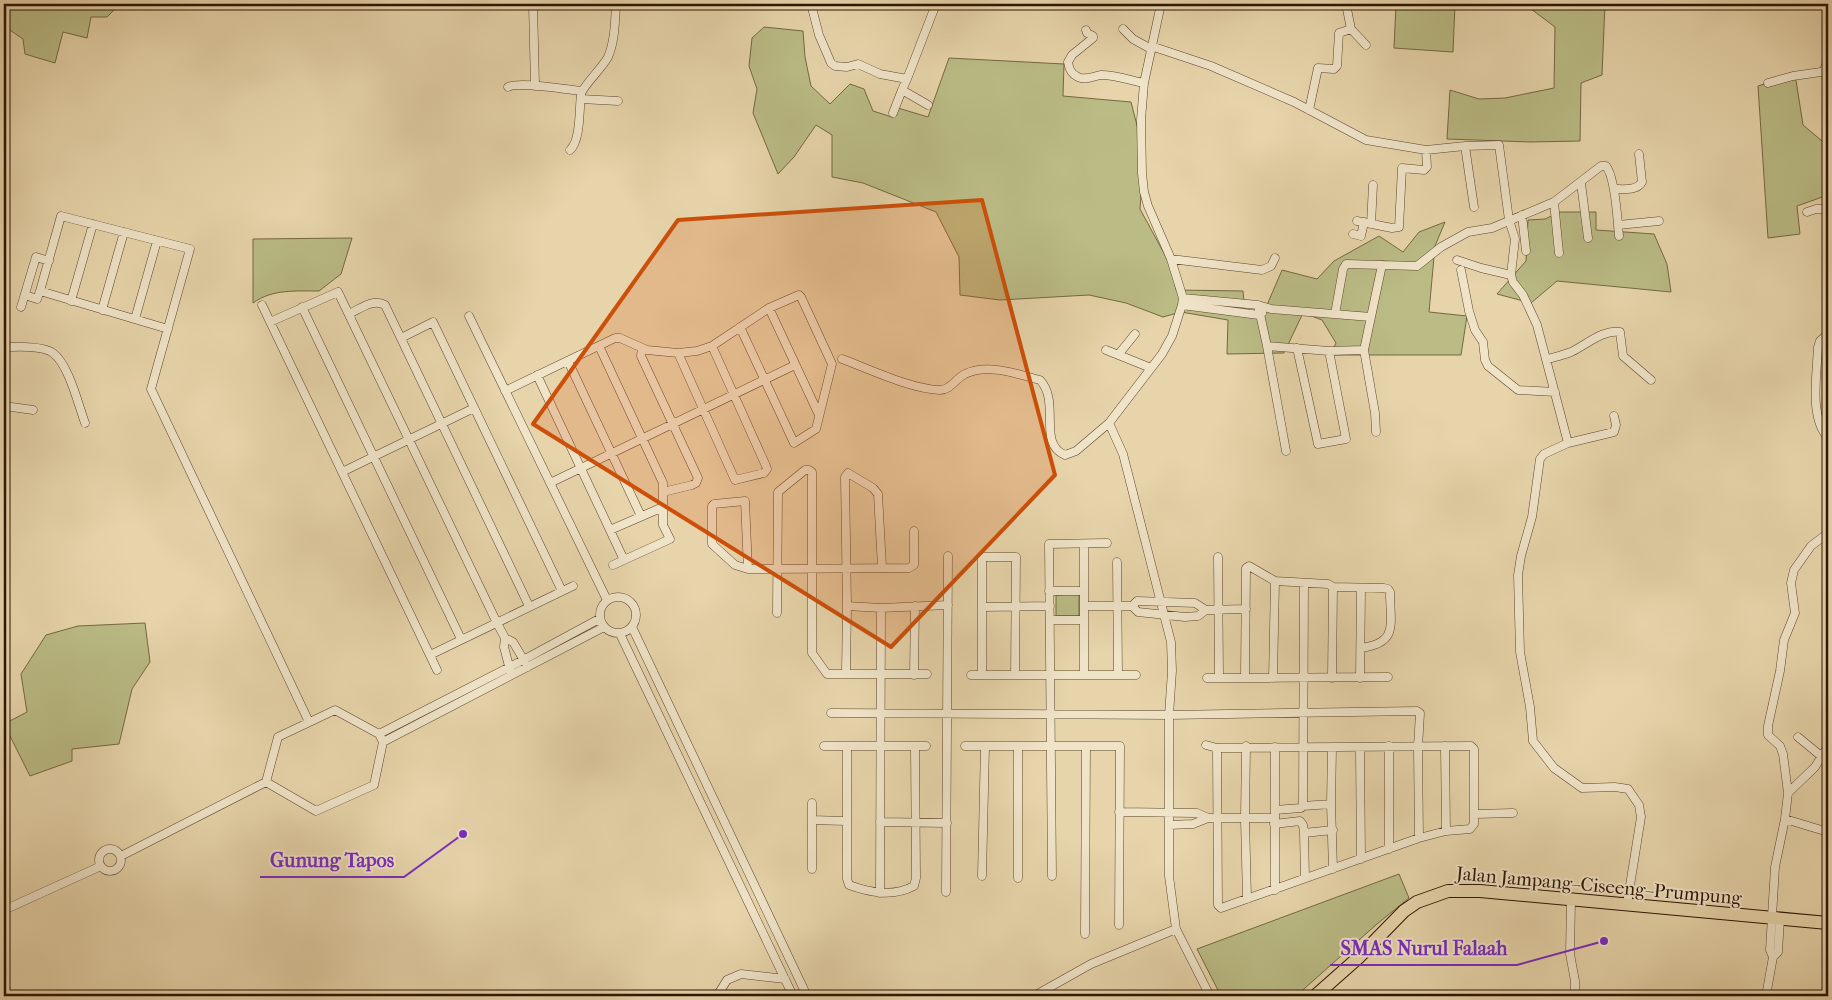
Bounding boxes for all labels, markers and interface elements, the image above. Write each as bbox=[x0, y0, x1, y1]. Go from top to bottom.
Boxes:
callout: Gunung Tapos bbox=[260, 842, 404, 877]
text: Gunung Tapos bbox=[270, 849, 395, 872]
street label: Jalan Jampang–Ciseeng–Prumpung bbox=[1453, 862, 1743, 910]
callout: SMAS Nurul Falaah bbox=[1330, 930, 1517, 965]
text: SMAS Nurul Falaah bbox=[1340, 937, 1508, 960]

